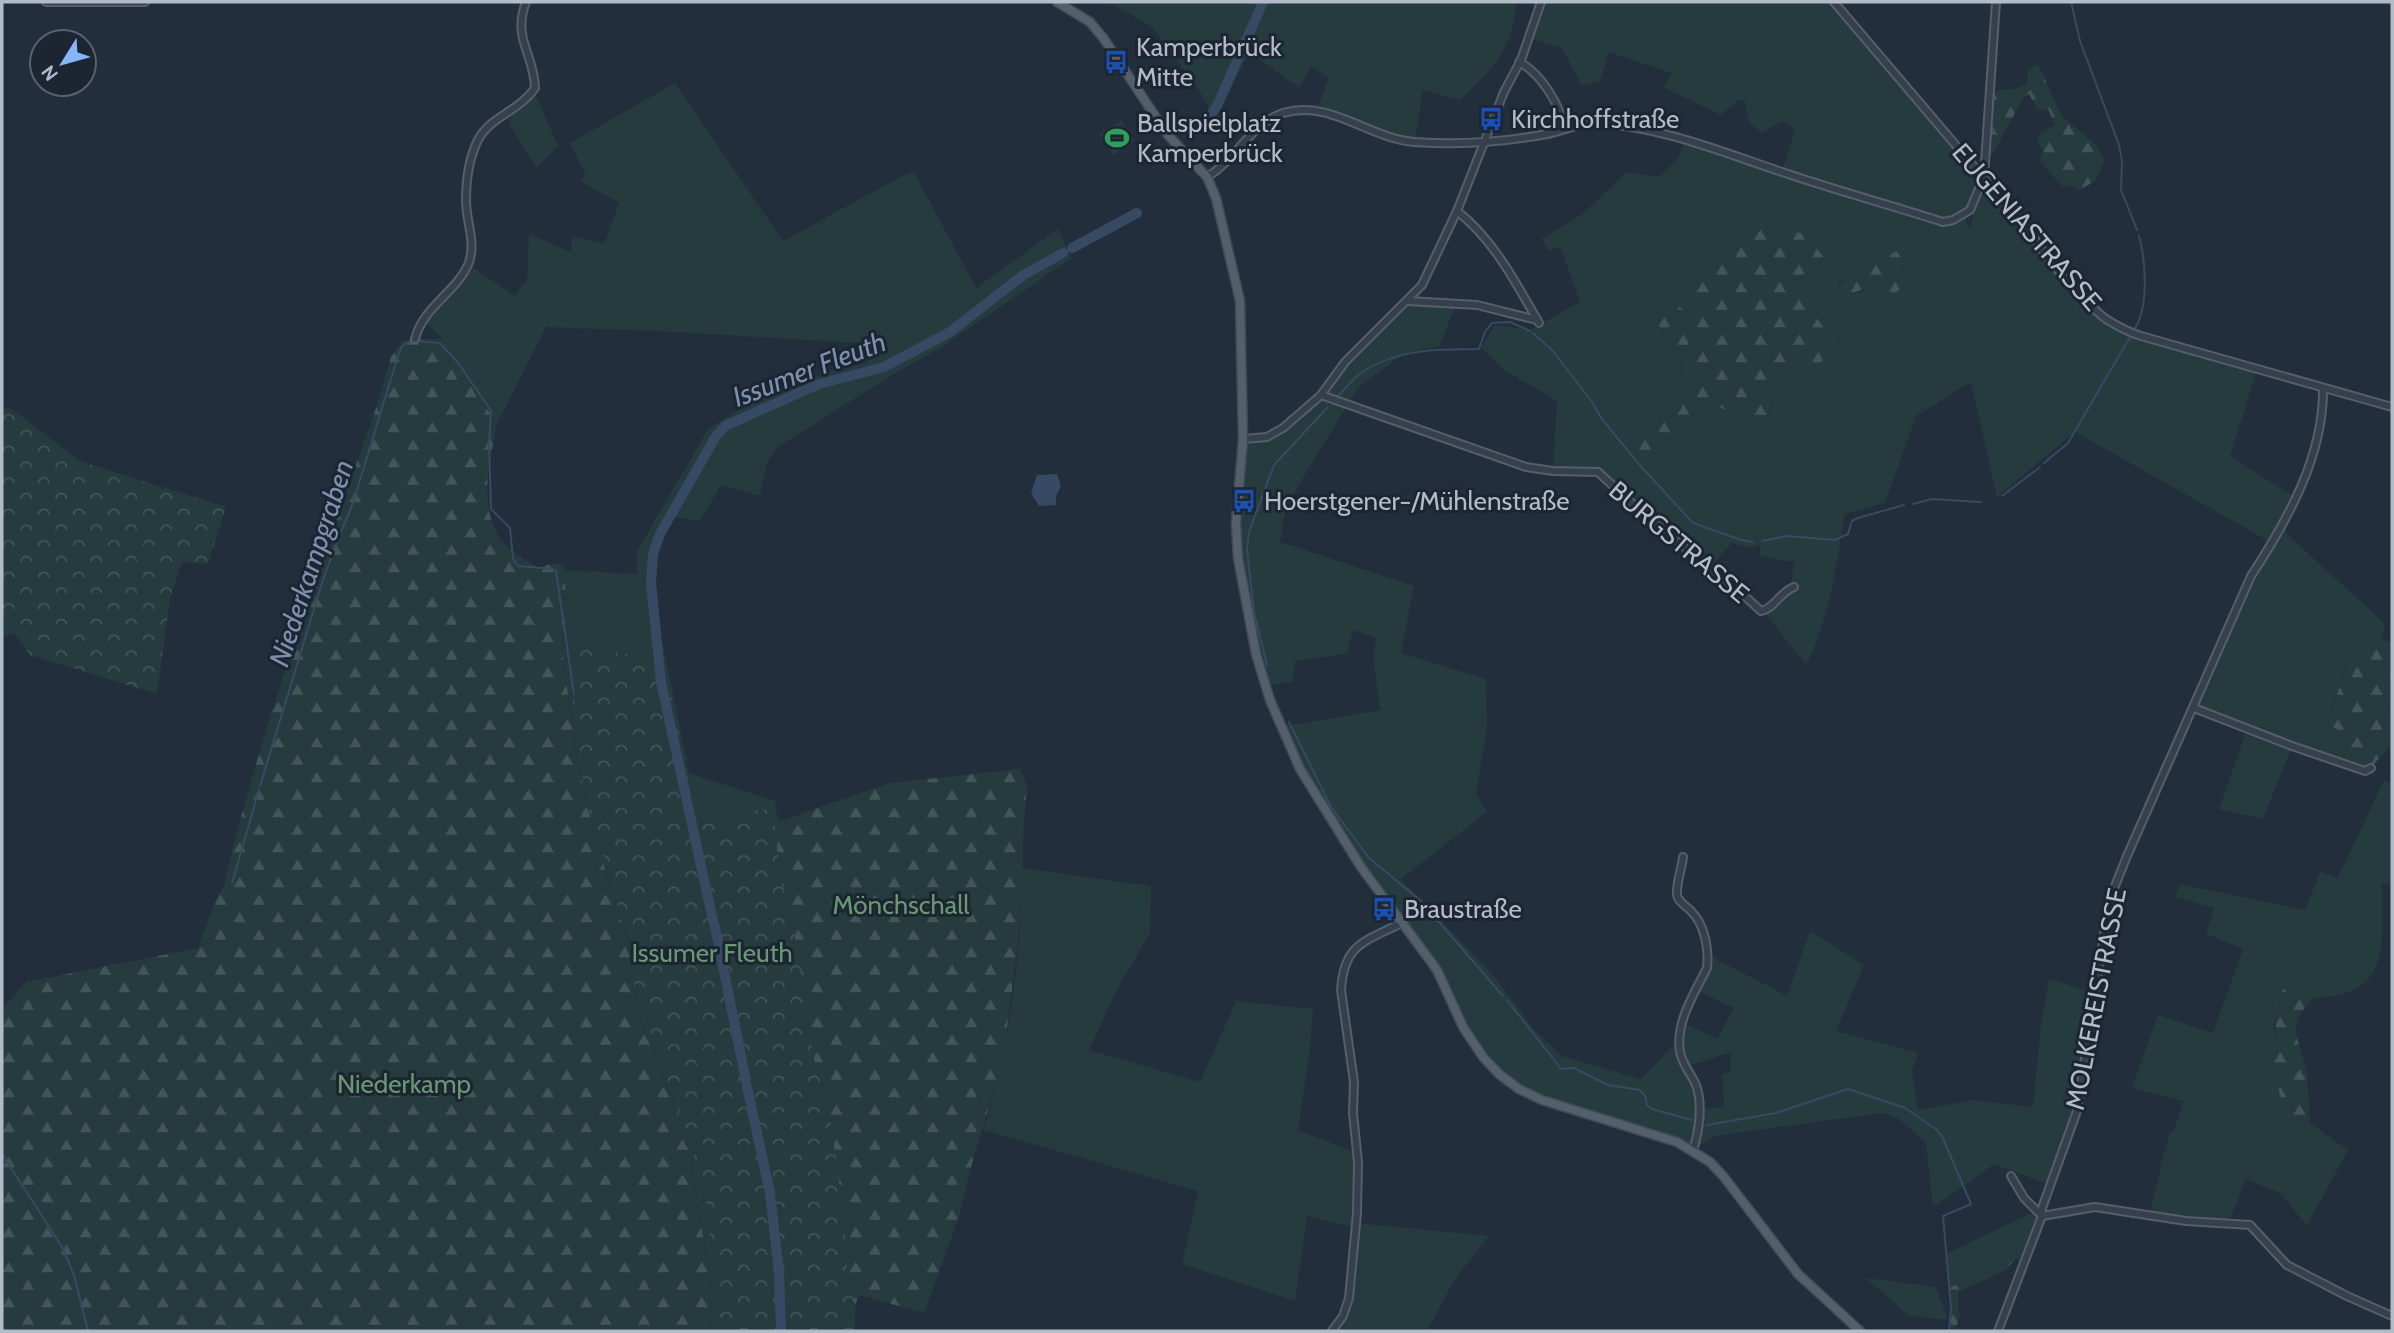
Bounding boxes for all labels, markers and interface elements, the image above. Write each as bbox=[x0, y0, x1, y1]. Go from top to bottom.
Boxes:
north arrow bbox=[28, 28, 98, 98]
place label: Kamperbrück Mitte bbox=[1136, 31, 1282, 93]
bus stop icon: Kamperbrück Mitte bbox=[1102, 48, 1130, 76]
text: N bbox=[37, 61, 63, 85]
place label: Kirchhoffstraße bbox=[1511, 103, 1679, 135]
bus stop icon: Kirchhoffstraße bbox=[1477, 105, 1505, 133]
place label: Ballspielplatz Kamperbrück bbox=[1137, 107, 1283, 169]
sports icon: Ballspielplatz Kamperbrück bbox=[1103, 124, 1131, 152]
street label: EUGENIASTRASSE bbox=[1946, 137, 2108, 317]
water label: Issumer Fleuth bbox=[728, 324, 890, 414]
water label: Niederkampgraben bbox=[262, 455, 360, 671]
street label: BURGSTRASSE bbox=[1602, 474, 1756, 610]
place label: Hoerstgener−/Mühlenstraße bbox=[1264, 485, 1570, 517]
bus stop icon: Hoerstgener−/Mühlenstraße bbox=[1230, 487, 1258, 515]
street label: MOLKEREISTRASSE bbox=[2059, 885, 2133, 1113]
park label: Mönchschall bbox=[833, 889, 969, 921]
place label: Braustraße bbox=[1404, 893, 1522, 925]
bus stop icon: Braustraße bbox=[1370, 895, 1398, 923]
park label: Issumer Fleuth bbox=[631, 937, 793, 969]
park label: Niederkamp bbox=[337, 1068, 471, 1100]

